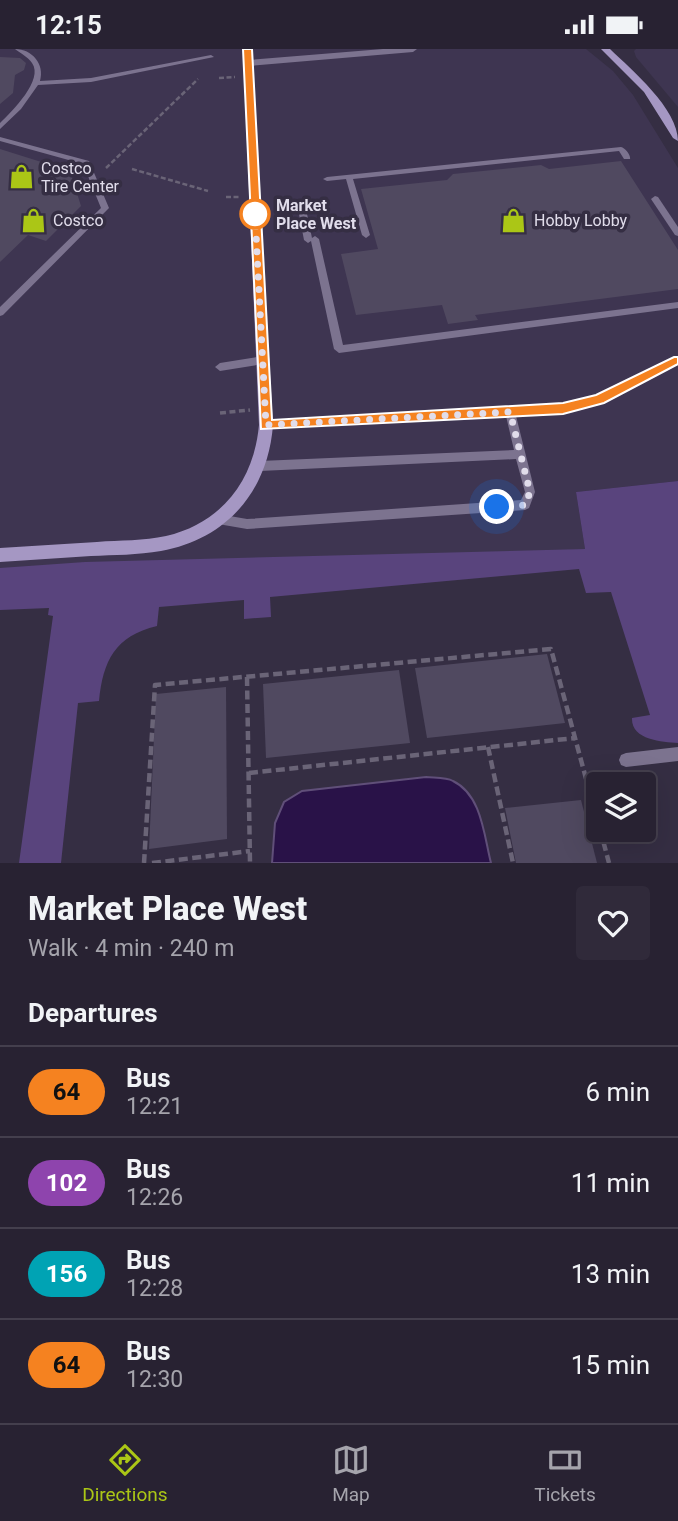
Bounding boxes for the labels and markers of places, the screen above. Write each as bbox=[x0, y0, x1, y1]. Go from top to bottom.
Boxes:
place label: Costco Tire Center bbox=[41, 159, 120, 196]
shop icon: Costco Tire Center bbox=[7, 163, 35, 191]
place label: Market Place West bbox=[276, 196, 357, 233]
marker: Market Place West bbox=[240, 199, 270, 229]
shop icon: Costco bbox=[19, 206, 47, 234]
shop icon: Hobby Lobby bbox=[500, 206, 528, 234]
place label: Costco bbox=[53, 211, 104, 230]
place label: Hobby Lobby bbox=[534, 211, 628, 230]

